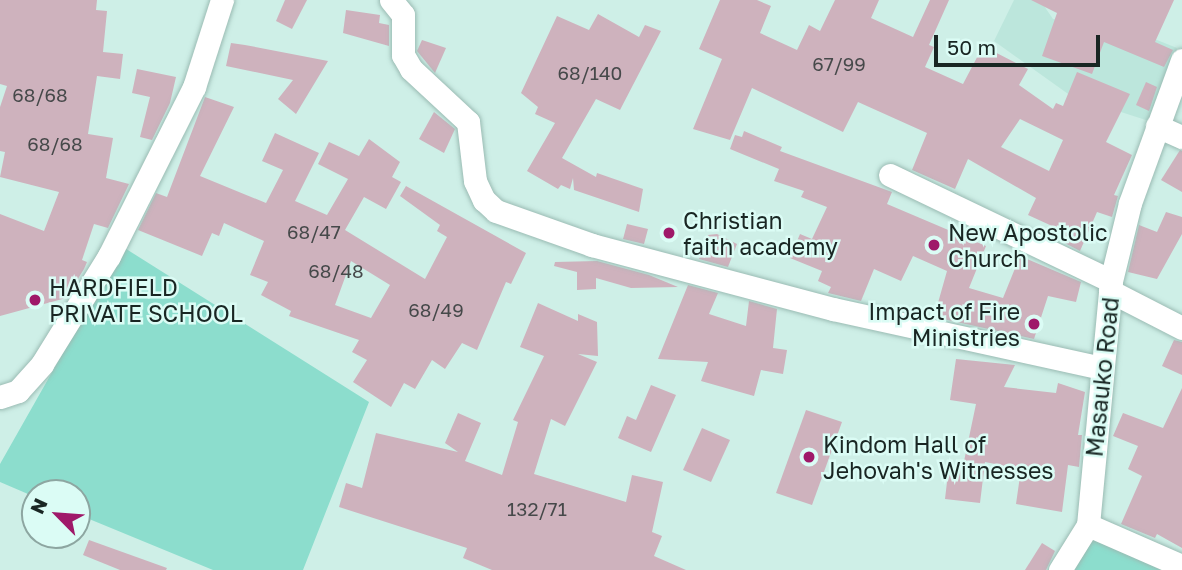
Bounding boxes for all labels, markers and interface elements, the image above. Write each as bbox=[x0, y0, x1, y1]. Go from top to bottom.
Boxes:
scale bar bbox=[937, 21, 1103, 65]
text: 50 m bbox=[947, 34, 996, 60]
house number: 67/99 bbox=[812, 53, 866, 75]
house number: 68/140 bbox=[558, 62, 622, 84]
house number: 68/68 bbox=[12, 84, 68, 106]
house number: 68/68 bbox=[27, 133, 83, 155]
place label: Christian faith academy bbox=[683, 206, 838, 260]
place label: New Apostolic Church bbox=[948, 218, 1108, 272]
house number: 68/47 bbox=[287, 221, 341, 243]
marker: Christian faith academy bbox=[661, 225, 677, 241]
marker: New Apostolic Church bbox=[926, 237, 942, 253]
house number: 68/48 bbox=[308, 260, 364, 282]
place label: HARDFIELD PRIVATE SCHOOL bbox=[49, 273, 243, 327]
marker: HARDFIELD PRIVATE SCHOOL bbox=[27, 292, 43, 308]
street label: Masauko Road bbox=[1080, 296, 1124, 458]
place label: Impact of Fire Ministries bbox=[868, 297, 1020, 351]
house number: 68/49 bbox=[408, 299, 464, 321]
marker: Impact of Fire Ministries bbox=[1026, 316, 1042, 332]
place label: Kindom Hall of Jehovah's Witnesses bbox=[823, 430, 1054, 484]
marker: Kindom Hall of Jehovah's Witnesses bbox=[801, 449, 817, 465]
north arrow bbox=[21, 479, 91, 549]
text: N bbox=[25, 494, 52, 517]
house number: 132/71 bbox=[507, 498, 567, 520]

